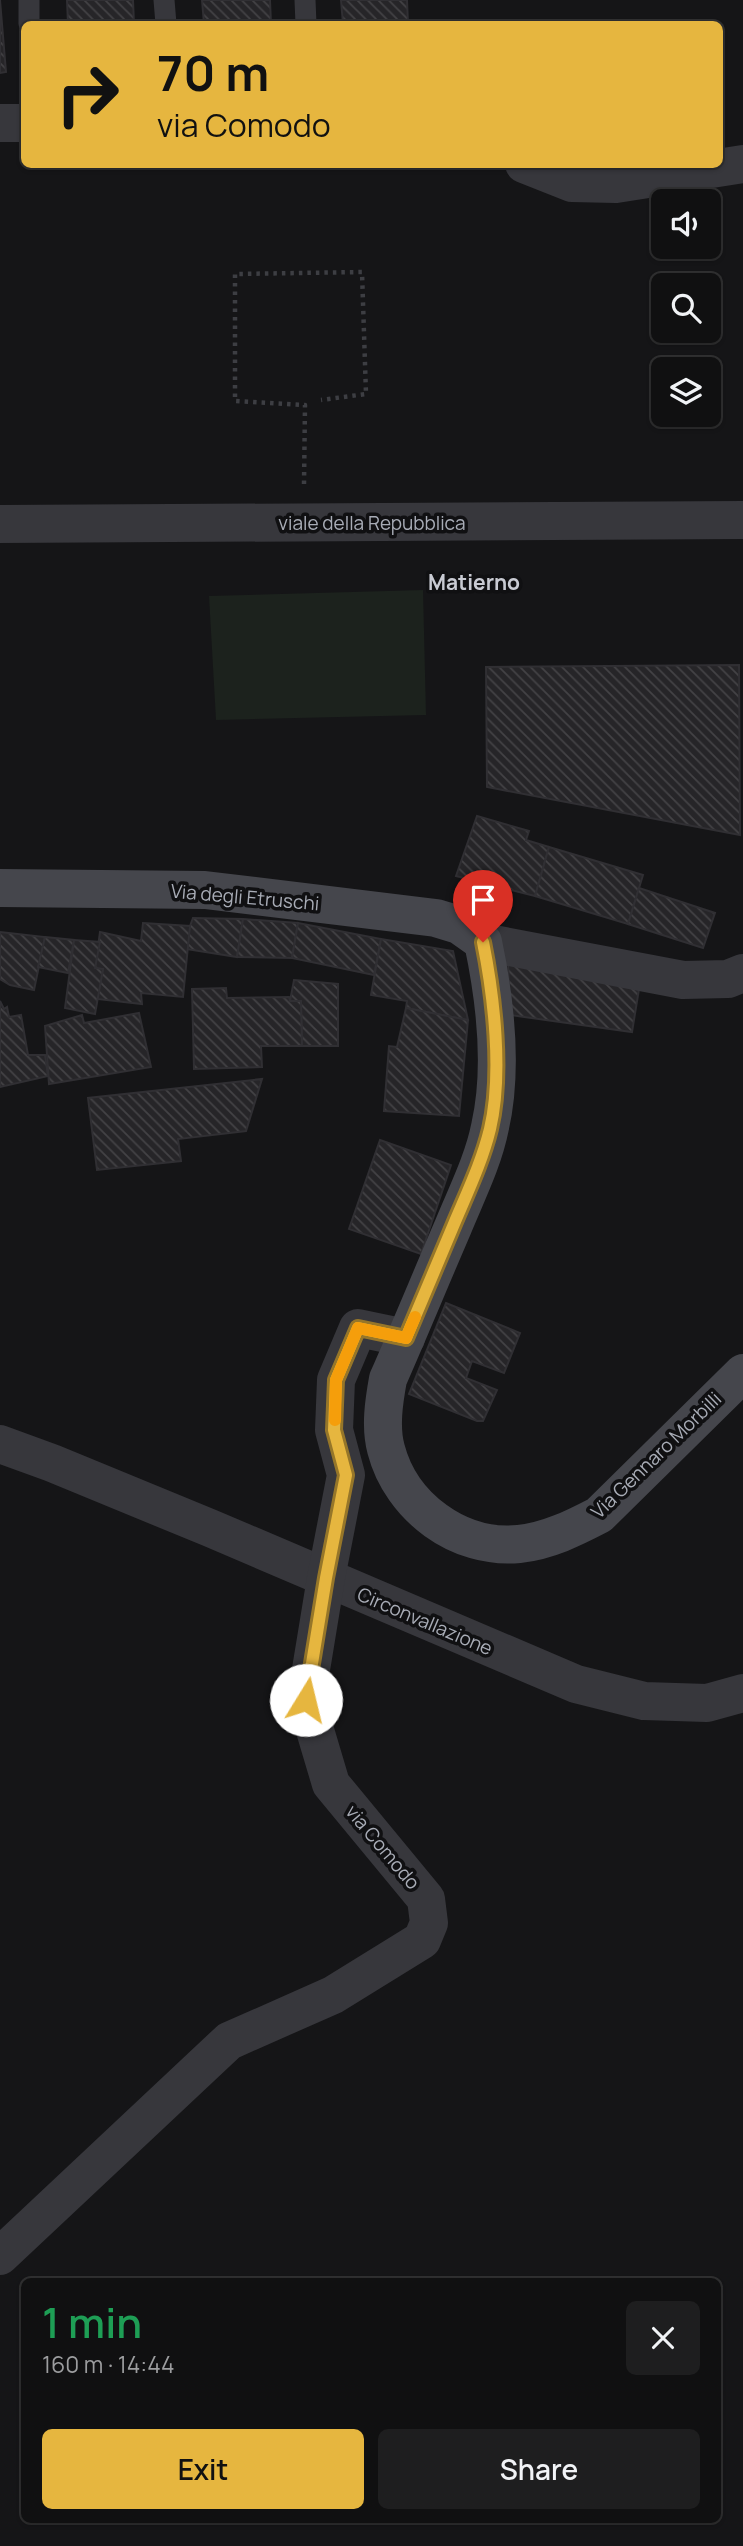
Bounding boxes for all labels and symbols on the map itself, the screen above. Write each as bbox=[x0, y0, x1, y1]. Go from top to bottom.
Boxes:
street label: viale della Repubblica bbox=[278, 510, 466, 536]
district label: Matierno bbox=[428, 568, 520, 596]
pin bbox=[453, 870, 513, 942]
street label: Via degli Etruschi bbox=[170, 878, 320, 916]
street label: Via Gennaro Morbilli bbox=[585, 1386, 727, 1524]
street label: Circonvallazione bbox=[353, 1581, 497, 1661]
position arrow bbox=[269, 1663, 343, 1737]
street label: via Comodo bbox=[340, 1799, 426, 1895]

